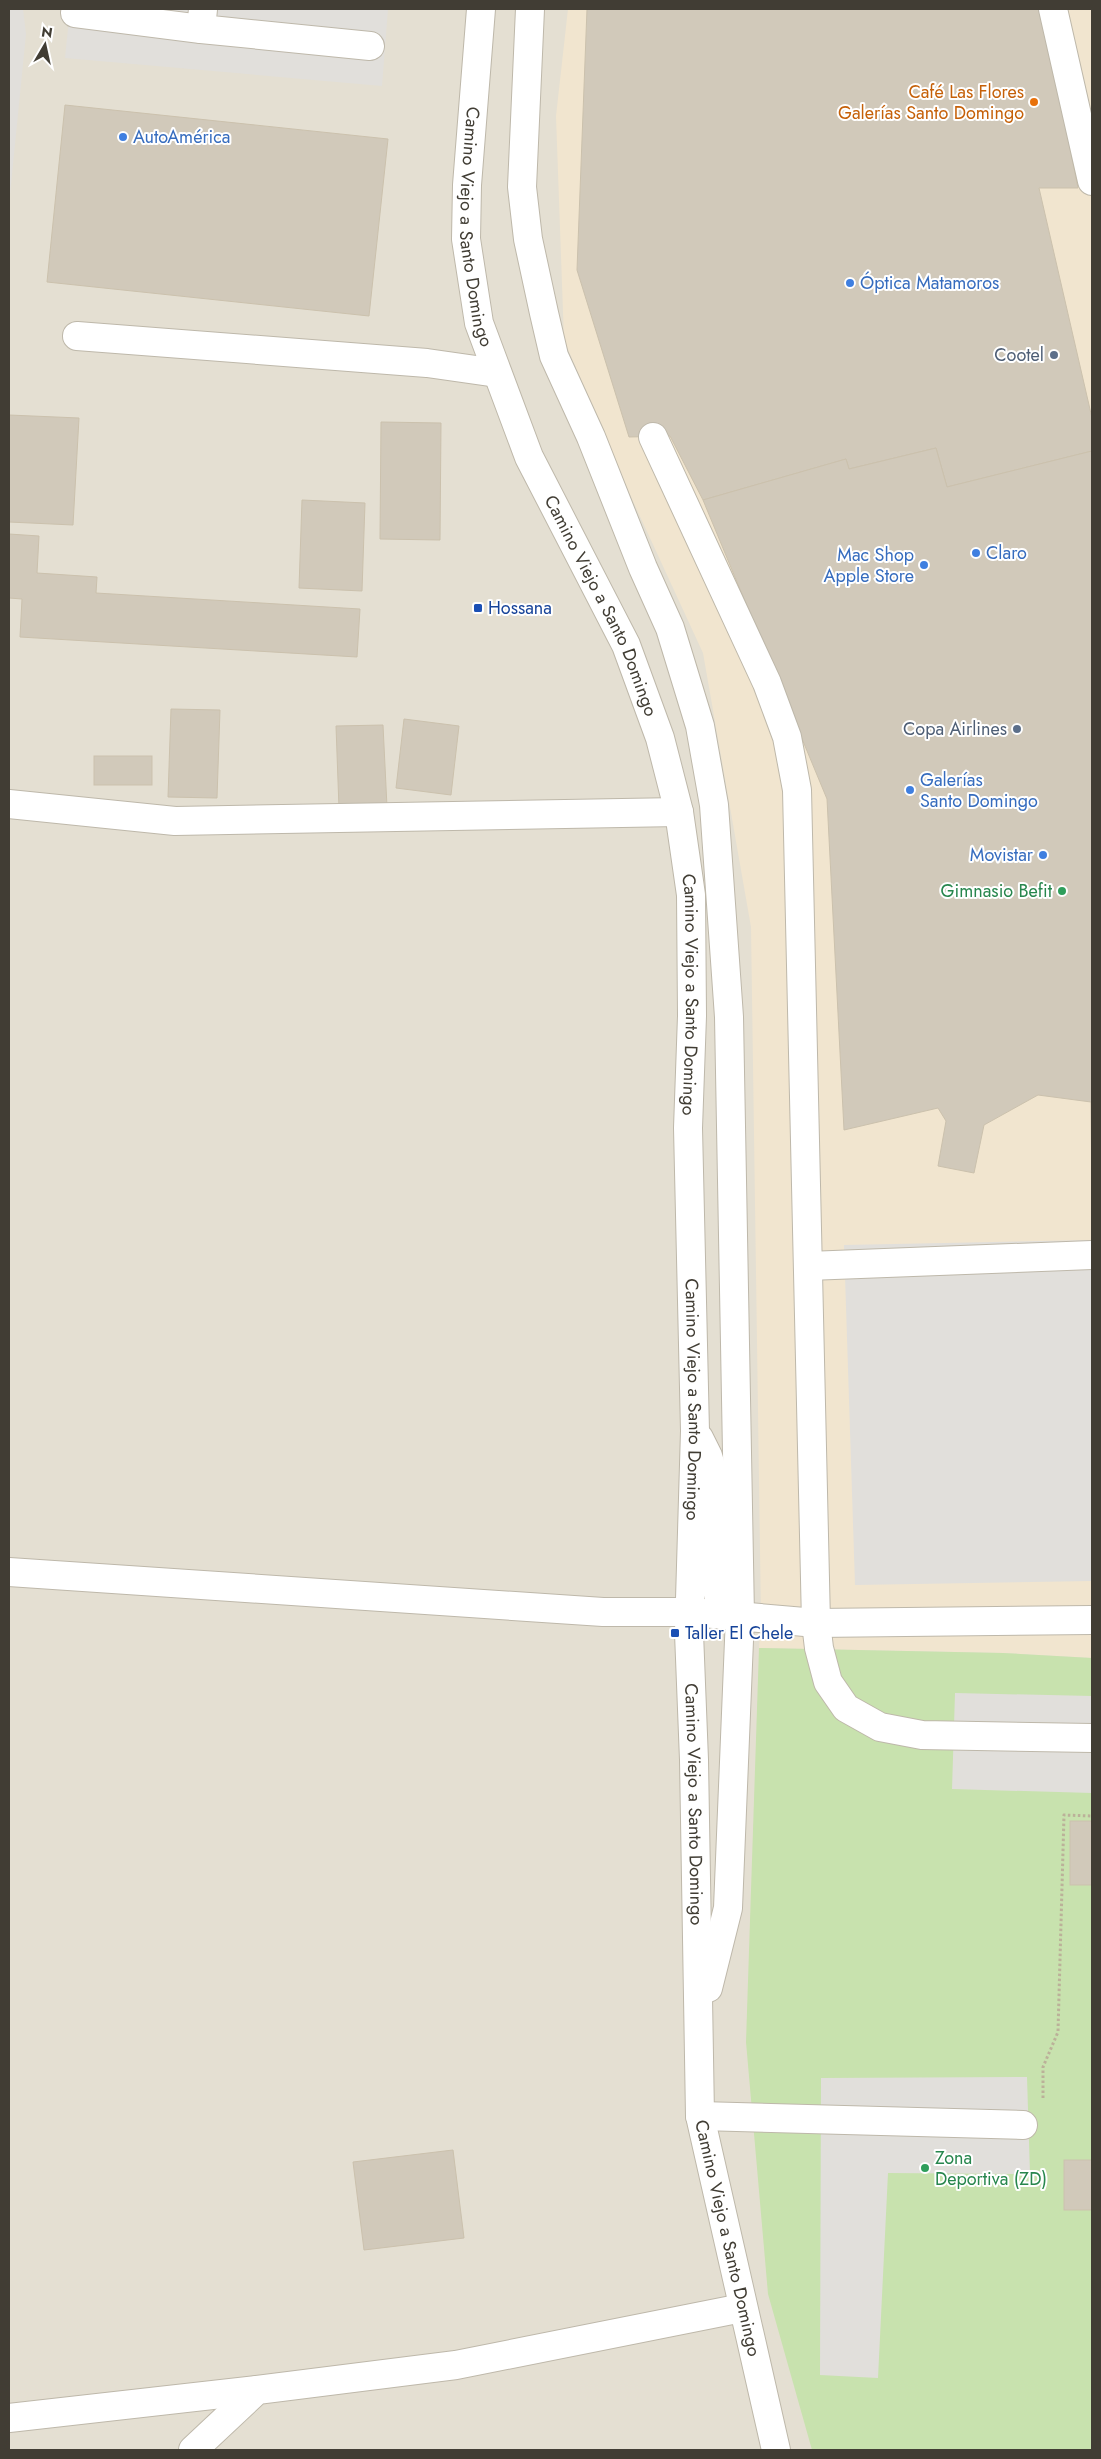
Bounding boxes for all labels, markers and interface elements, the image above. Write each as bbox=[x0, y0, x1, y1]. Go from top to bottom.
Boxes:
north arrow bbox=[20, 20, 70, 70]
text: N bbox=[40, 21, 54, 43]
place label: Café Las Flores Galerías Santo Domingo bbox=[838, 79, 1024, 126]
marker: Café Las Flores Galerías Santo Domingo bbox=[1028, 96, 1040, 108]
street label: Camino Viejo a Santo Domingo bbox=[453, 106, 500, 351]
place label: AutoAmérica bbox=[133, 124, 231, 150]
marker: AutoAmérica bbox=[117, 131, 129, 143]
place label: Óptica Matamoros bbox=[860, 270, 999, 296]
marker: Óptica Matamoros bbox=[844, 277, 856, 289]
place label: Cootel bbox=[994, 342, 1044, 368]
marker: Cootel bbox=[1048, 349, 1060, 361]
street label: Camino Viejo a Santo Domingo bbox=[538, 490, 664, 720]
place label: Claro bbox=[986, 540, 1027, 566]
place label: Mac Shop Apple Store bbox=[824, 542, 914, 589]
marker: Claro bbox=[970, 547, 982, 559]
marker: Mac Shop Apple Store bbox=[918, 559, 930, 571]
place label: Hossana bbox=[488, 595, 552, 621]
marker: Hossana bbox=[472, 602, 484, 614]
place label: Copa Airlines bbox=[903, 716, 1007, 742]
marker: Copa Airlines bbox=[1011, 723, 1023, 735]
place label: Galerías Santo Domingo bbox=[920, 767, 1038, 814]
marker: Galerías Santo Domingo bbox=[904, 784, 916, 796]
place label: Movistar bbox=[970, 842, 1034, 868]
marker: Movistar bbox=[1037, 849, 1049, 861]
street label: Camino Viejo a Santo Domingo bbox=[675, 872, 705, 1116]
place label: Gimnasio Befit bbox=[941, 878, 1053, 904]
marker: Gimnasio Befit bbox=[1056, 885, 1068, 897]
street label: Camino Viejo a Santo Domingo bbox=[678, 1278, 708, 1521]
place label: Taller El Chele bbox=[685, 1620, 793, 1646]
marker: Taller El Chele bbox=[669, 1627, 681, 1639]
street label: Camino Viejo a Santo Domingo bbox=[678, 1683, 710, 1926]
street label: Camino Viejo a Santo Domingo bbox=[688, 2117, 767, 2359]
place label: Zona Deportiva (ZD) bbox=[935, 2145, 1047, 2192]
marker: Zona Deportiva (ZD) bbox=[919, 2162, 931, 2174]

